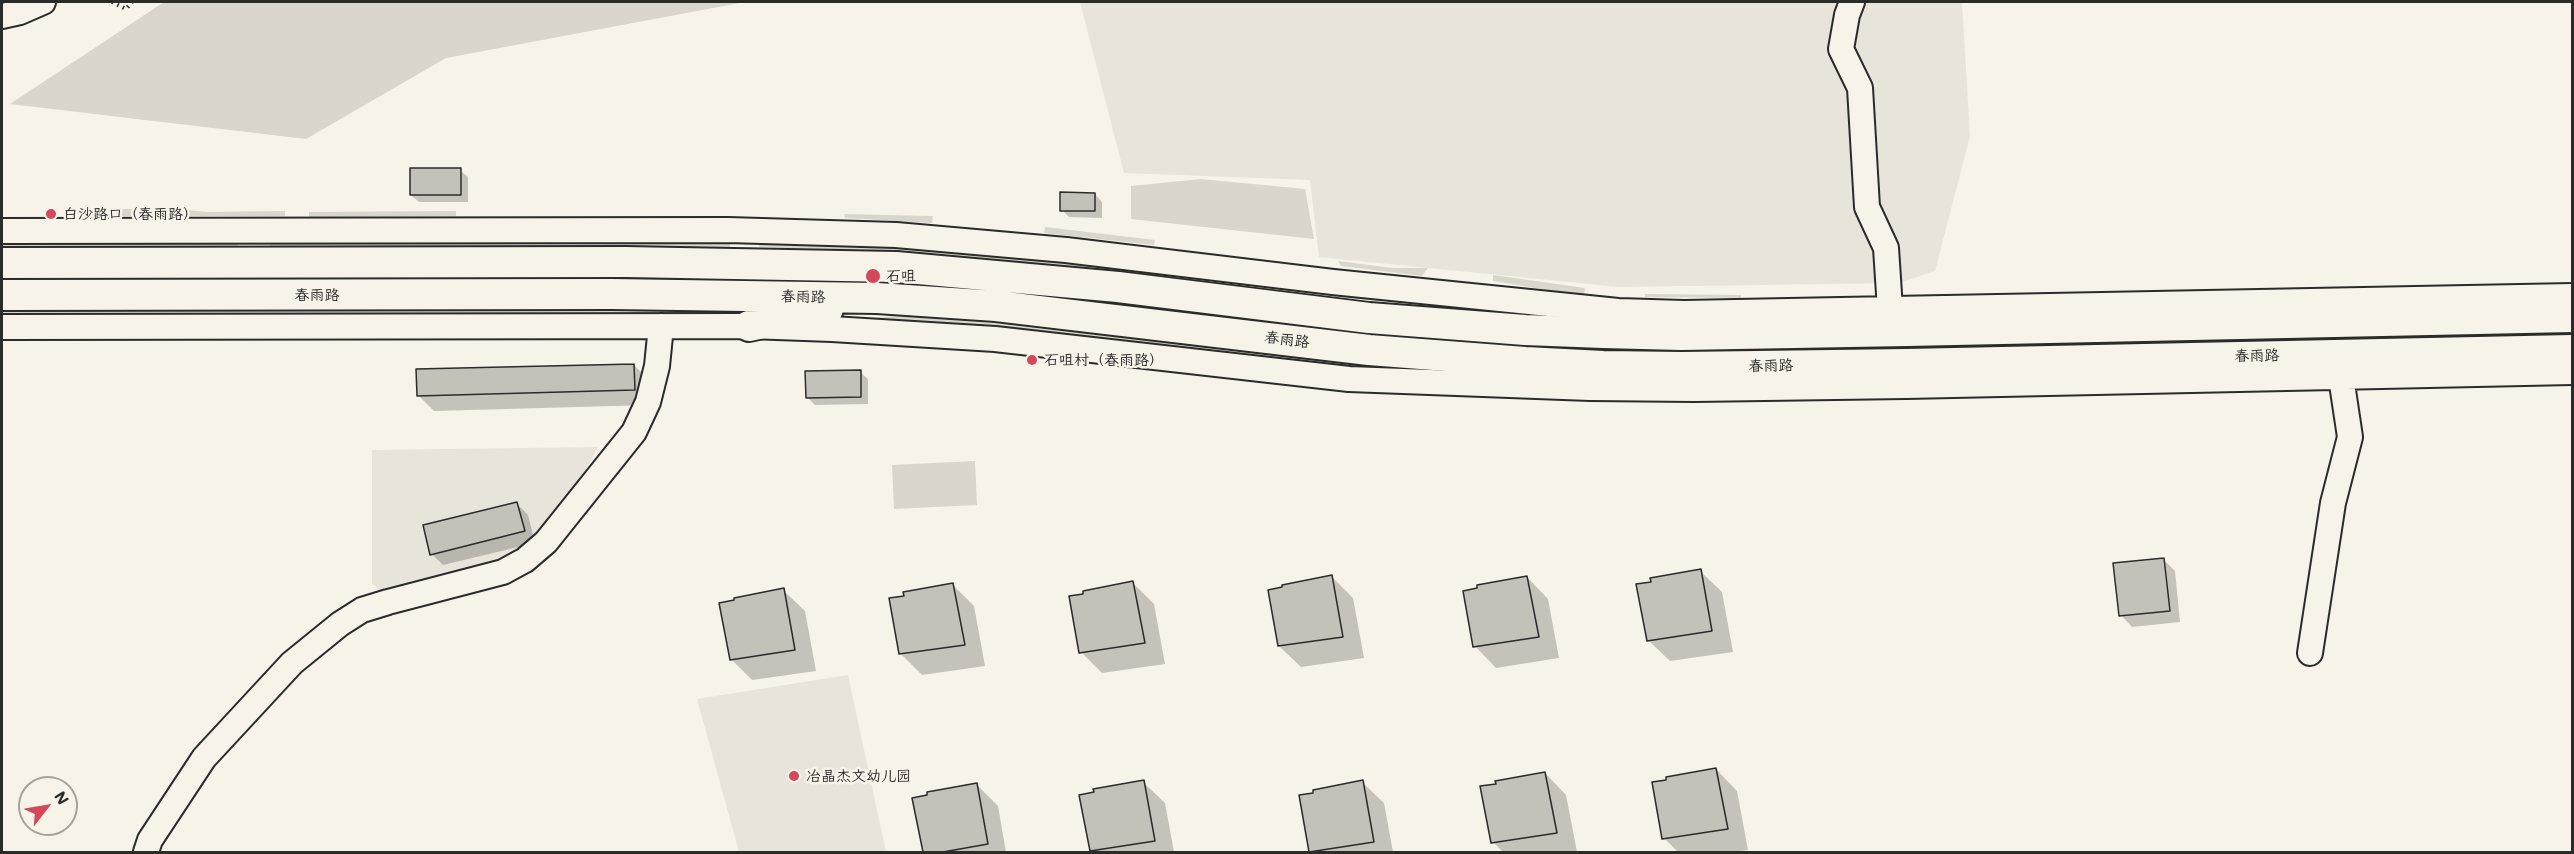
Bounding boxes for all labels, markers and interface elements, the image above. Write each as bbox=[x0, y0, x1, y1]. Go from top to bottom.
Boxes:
place label: 白沙路口（春雨路） bbox=[63, 205, 198, 223]
marker: 白沙路口（春雨路） bbox=[44, 207, 58, 221]
marker: 石咀 bbox=[864, 267, 882, 285]
place label: 石咀 bbox=[886, 267, 916, 285]
street label: 春雨路 bbox=[295, 286, 339, 304]
street label: 春雨路 bbox=[780, 288, 826, 306]
street label: 春雨路 bbox=[1264, 328, 1310, 352]
street label: 春雨路 bbox=[2234, 347, 2280, 365]
place label: 石咀村（春雨路） bbox=[1044, 351, 1164, 369]
marker: 石咀村（春雨路） bbox=[1025, 353, 1039, 367]
street label: 春雨路 bbox=[1748, 357, 1794, 375]
place label: 冶晶杰文幼儿园 bbox=[806, 767, 911, 785]
marker: 冶晶杰文幼儿园 bbox=[787, 769, 801, 783]
north arrow bbox=[18, 776, 78, 836]
text: N bbox=[50, 787, 74, 808]

